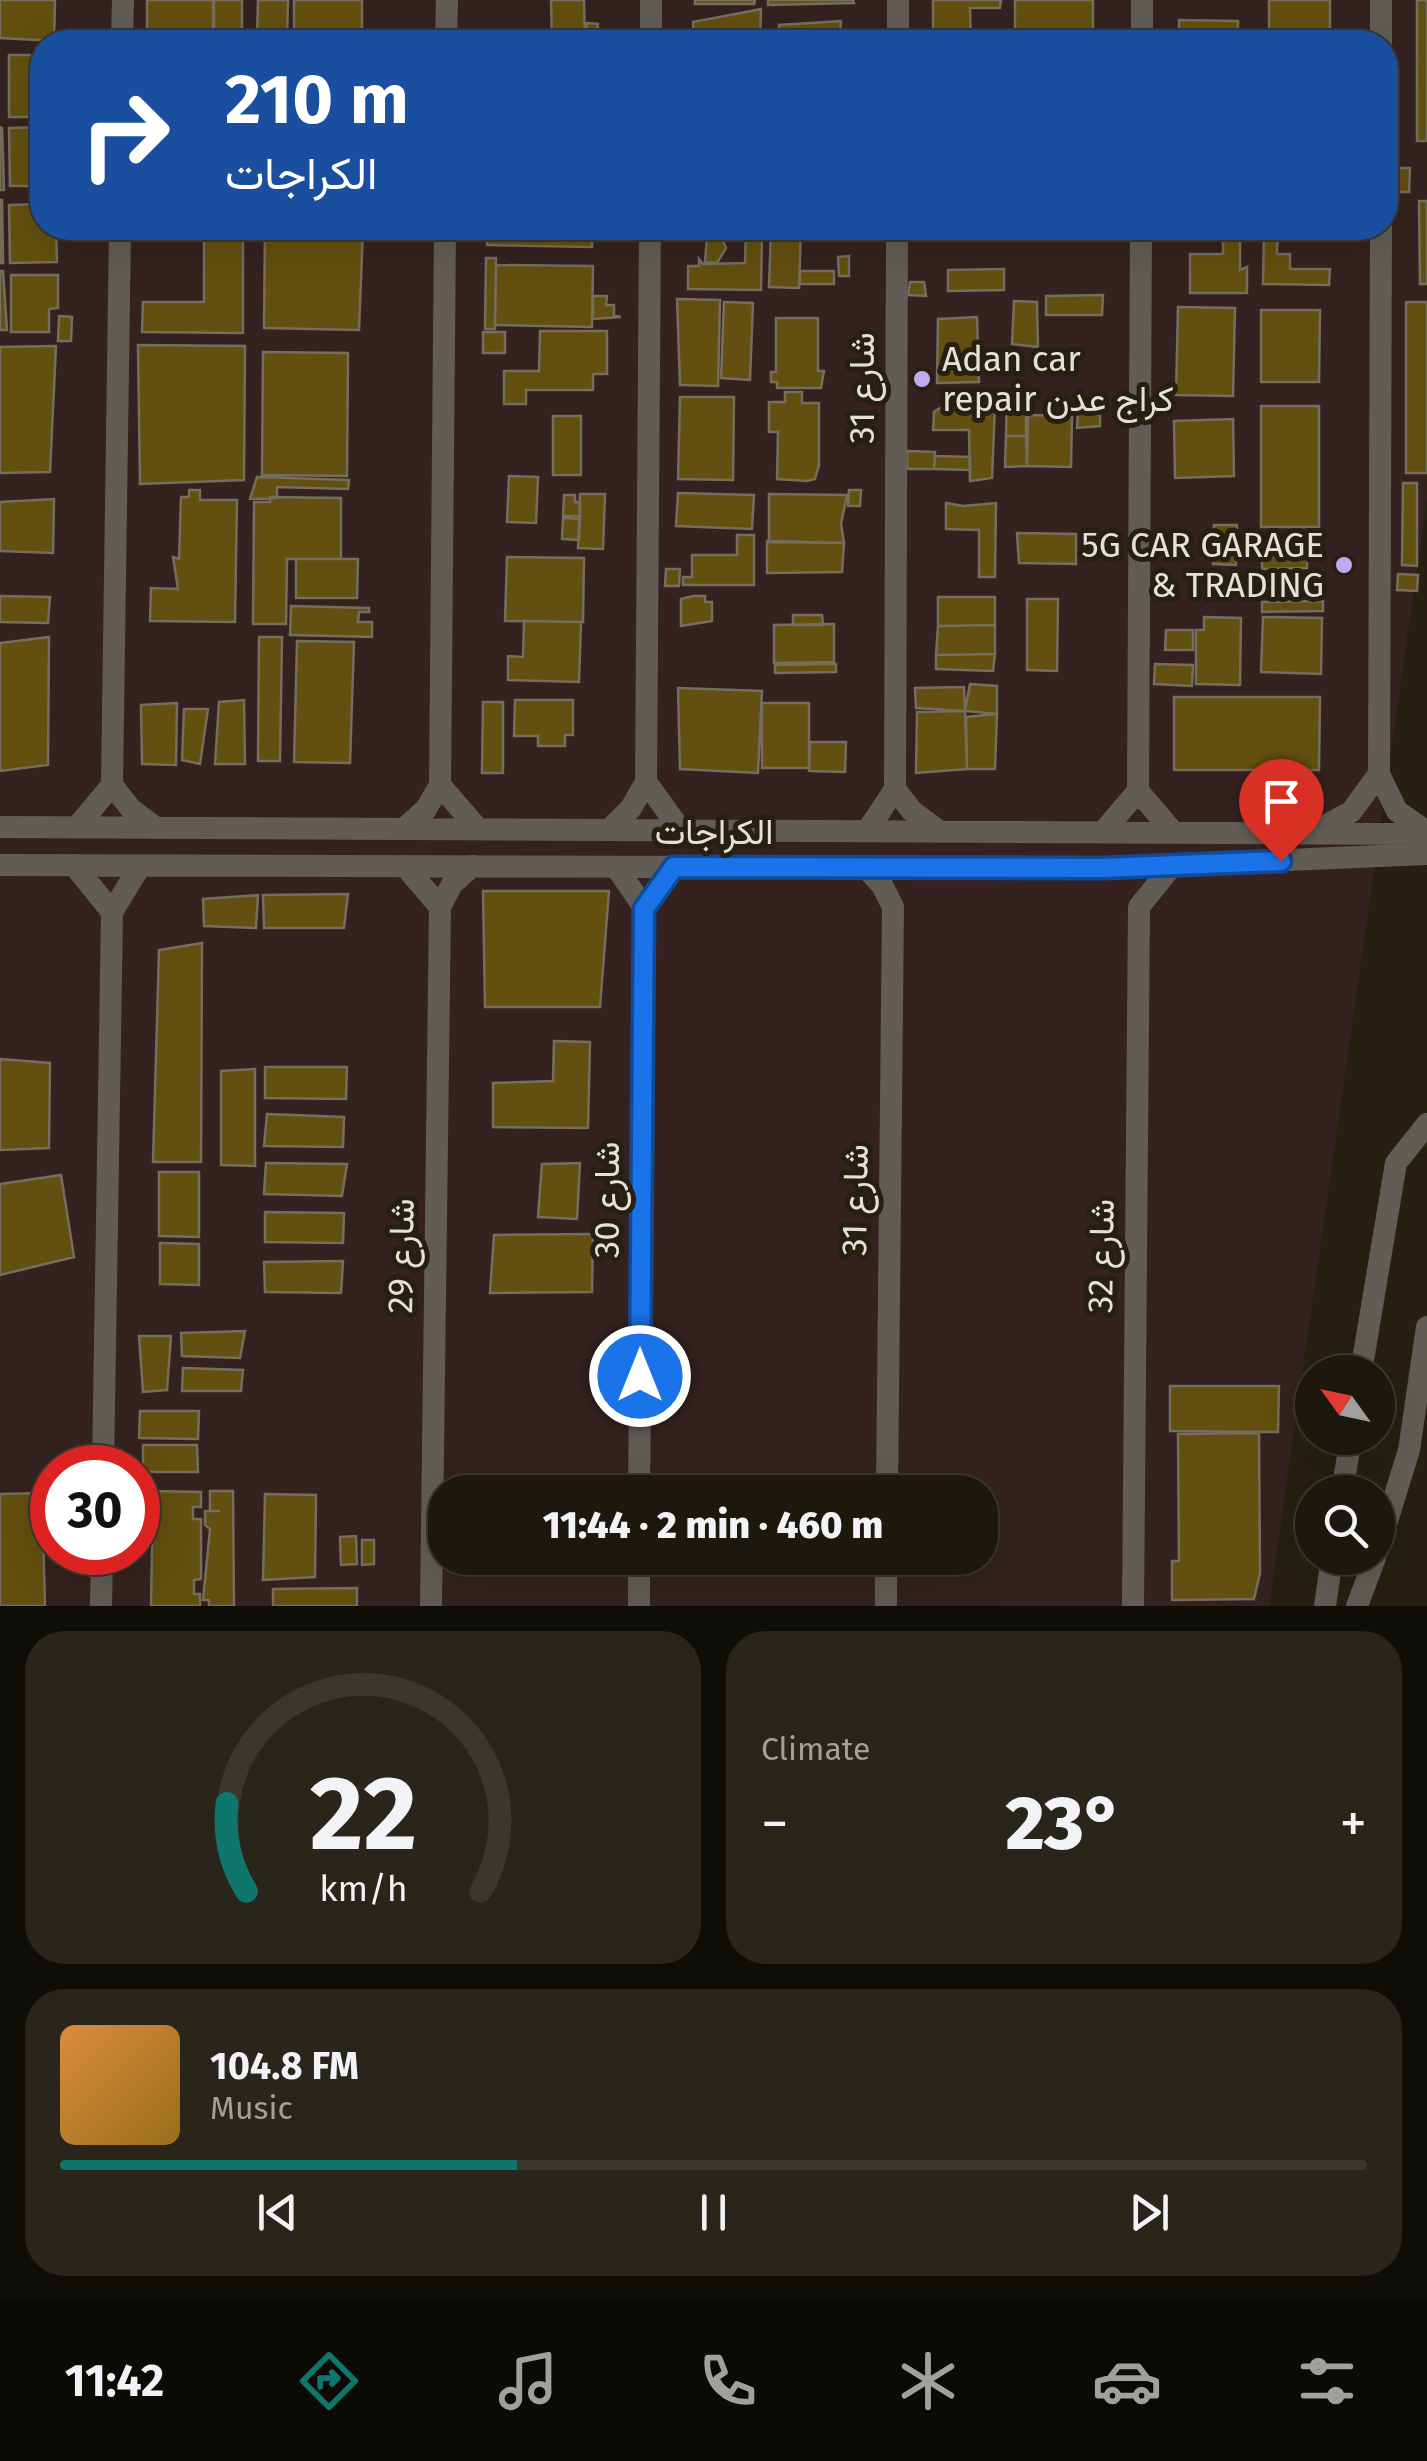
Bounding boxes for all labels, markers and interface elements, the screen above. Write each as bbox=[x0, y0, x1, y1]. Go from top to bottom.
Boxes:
text: 210 m bbox=[225, 58, 409, 142]
icon: right bbox=[60, 70, 190, 200]
text: الكراجات bbox=[225, 147, 377, 201]
street label: شارع 31 bbox=[841, 332, 886, 444]
place label: Adan car repair كراج عدن bbox=[942, 338, 1174, 423]
marker: Adan car repair كراج عدن bbox=[911, 368, 933, 390]
place label: 5G CAR GARAGE & TRADING bbox=[1081, 524, 1324, 606]
marker: 5G CAR GARAGE & TRADING bbox=[1333, 554, 1355, 576]
pin bbox=[1239, 759, 1324, 862]
icon: arrive bbox=[1254, 774, 1309, 829]
street label: الكراجات bbox=[655, 811, 773, 854]
street label: شارع 30 bbox=[586, 1142, 631, 1258]
street label: شارع 31 bbox=[833, 1144, 880, 1256]
street label: شارع 29 bbox=[379, 1198, 426, 1314]
street label: شارع 32 bbox=[1079, 1199, 1126, 1313]
position arrow bbox=[588, 1324, 692, 1428]
north arrow bbox=[1295, 1355, 1395, 1455]
map controls bbox=[1295, 1355, 1395, 1575]
speed limit sign: 30 bbox=[30, 1445, 160, 1575]
button: search bbox=[1295, 1475, 1395, 1575]
text: 11:44 · 2 min · 460 m bbox=[543, 1502, 883, 1548]
text: Climate bbox=[761, 1730, 870, 1768]
text: 22 bbox=[309, 1752, 417, 1877]
text: 23° bbox=[1005, 1779, 1123, 1869]
text: − bbox=[761, 1791, 789, 1857]
text: + bbox=[1340, 1791, 1367, 1857]
text: km/h bbox=[319, 1868, 407, 1910]
text: 104.8 FM bbox=[210, 2043, 359, 2089]
text: Music bbox=[210, 2089, 293, 2127]
icon: previous bbox=[250, 2185, 305, 2240]
icon: pause bbox=[686, 2185, 741, 2240]
icon: next bbox=[1122, 2185, 1177, 2240]
icon: directions bbox=[294, 2346, 364, 2416]
icon: music bbox=[493, 2346, 563, 2416]
icon: phone bbox=[693, 2346, 763, 2416]
icon: climate bbox=[893, 2346, 963, 2416]
icon: car bbox=[1092, 2346, 1162, 2416]
icon: filters bbox=[1292, 2346, 1362, 2416]
text: 11:42 bbox=[65, 2354, 164, 2408]

